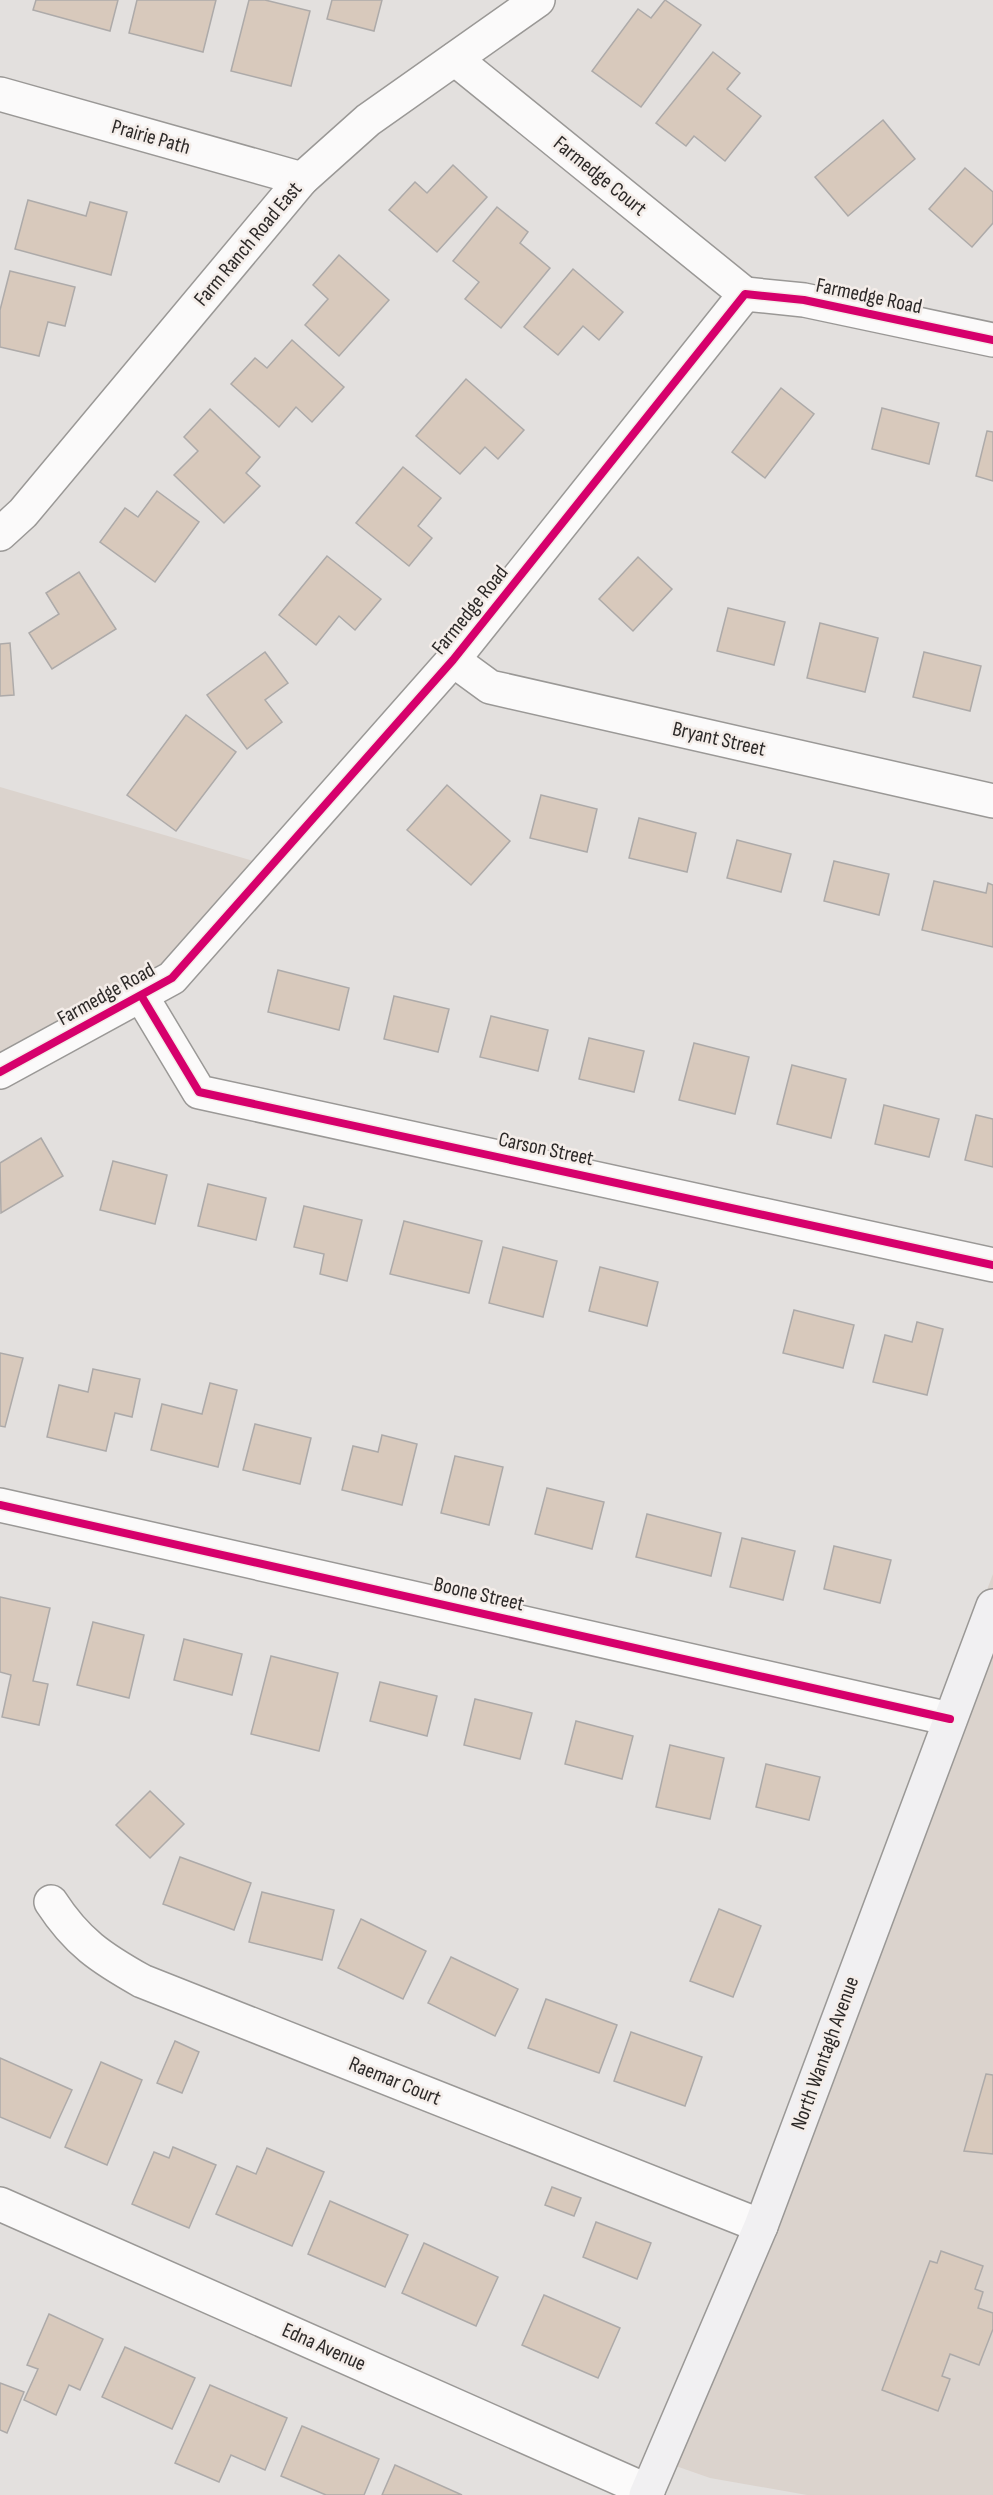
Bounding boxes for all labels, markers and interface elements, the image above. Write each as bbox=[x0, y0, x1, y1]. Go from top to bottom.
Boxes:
street label: Prairie Path bbox=[109, 114, 193, 160]
street label: Farmedge Court bbox=[548, 131, 652, 221]
street label: Farm Ranch Road East bbox=[189, 177, 307, 311]
street label: Farmedge Road bbox=[814, 273, 924, 319]
street label: Farmedge Road bbox=[426, 560, 514, 660]
street label: Bryant Street bbox=[670, 716, 768, 762]
street label: Farmedge Road bbox=[53, 957, 159, 1031]
street label: Carson Street bbox=[496, 1127, 596, 1171]
street label: Boone Street bbox=[431, 1571, 527, 1617]
street label: North Wantagh Avenue bbox=[786, 1973, 864, 2133]
street label: Raemar Court bbox=[345, 2051, 445, 2111]
street label: Edna Avenue bbox=[278, 2317, 370, 2377]

